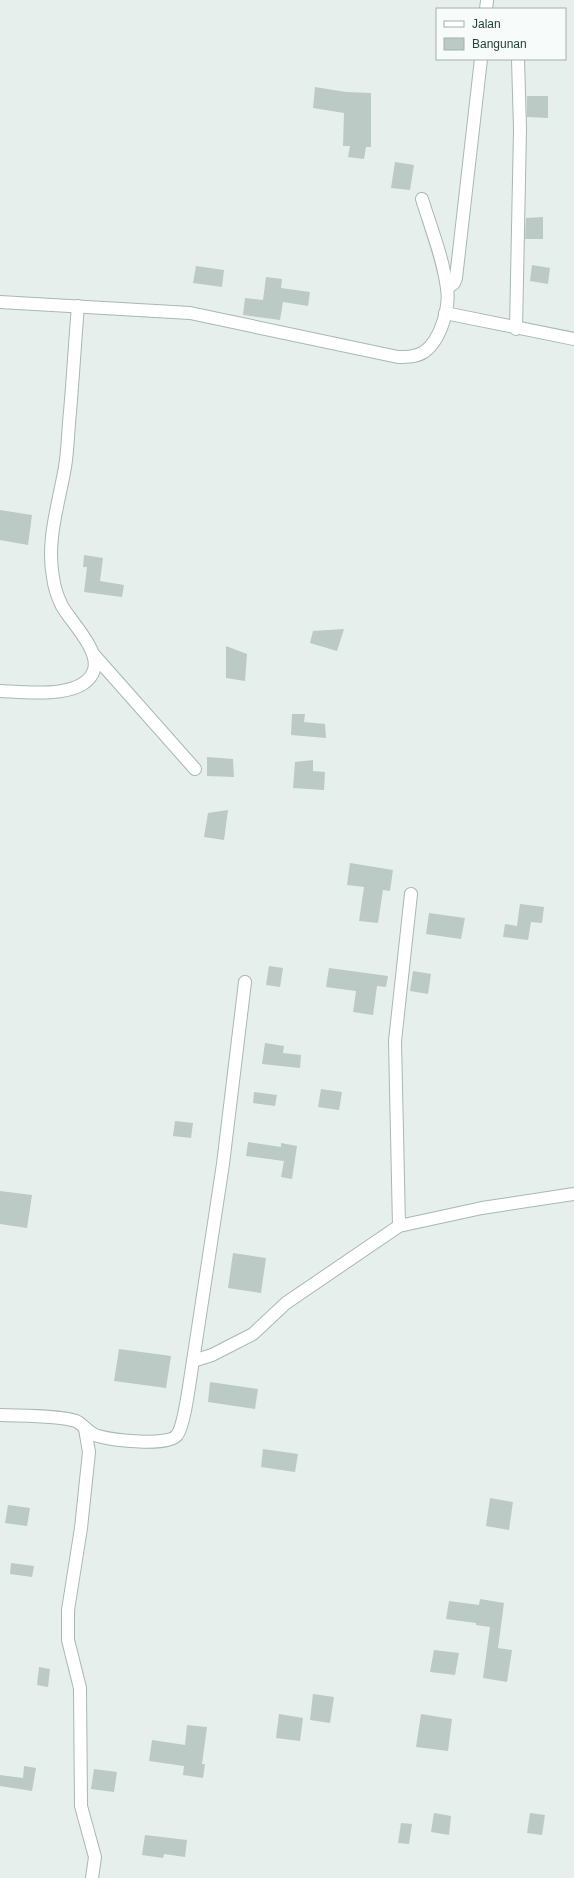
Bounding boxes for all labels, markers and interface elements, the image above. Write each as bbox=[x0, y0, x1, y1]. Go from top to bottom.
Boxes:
legend bbox=[436, 8, 566, 60]
text: Jalan bbox=[472, 17, 501, 31]
text: Bangunan bbox=[472, 37, 527, 51]

